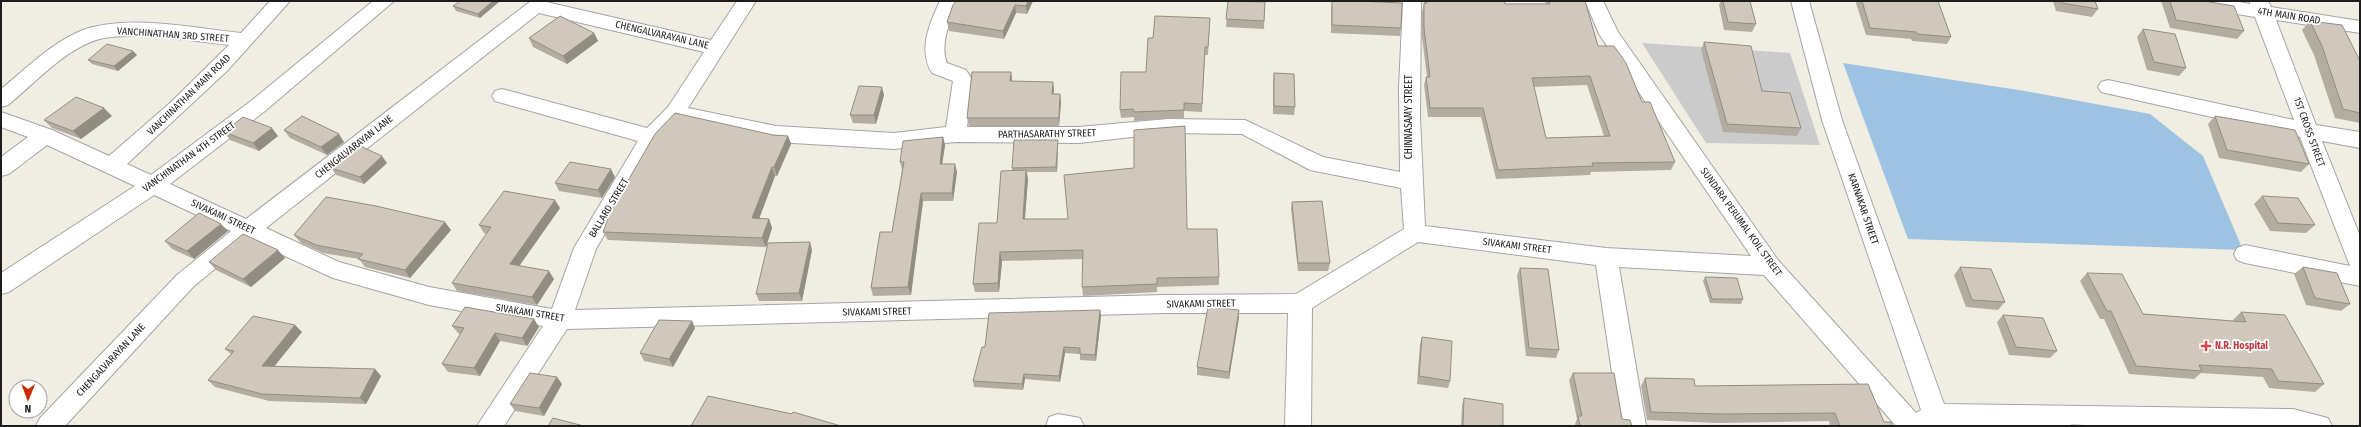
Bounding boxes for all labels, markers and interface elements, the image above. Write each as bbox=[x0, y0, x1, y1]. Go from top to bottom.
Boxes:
street label: 4TH MAIN ROAD bbox=[2257, 5, 2321, 27]
street label: CHENGALVARAYAN LANE bbox=[614, 18, 710, 52]
street label: VANCHINATHAN 3RD STREET bbox=[117, 25, 230, 45]
street label: VANCHINATHAN MAIN ROAD bbox=[145, 52, 233, 138]
street label: CHINNASAMY STREET bbox=[1403, 74, 1415, 159]
street label: 1ST CROSS STREET bbox=[2291, 95, 2327, 169]
street label: CHENGALVARAYAN LANE bbox=[313, 113, 396, 181]
street label: VANCHINATHAN 4TH STREET bbox=[140, 119, 238, 195]
street label: PARTHASARATHY STREET bbox=[998, 127, 1097, 141]
street label: SUNDARA PERUMAL KOIL STREET bbox=[1698, 166, 1785, 279]
street label: KARNAKAR STREET bbox=[1845, 172, 1881, 247]
street label: BALLARD STREET bbox=[587, 176, 632, 240]
street label: SIVAKAMI STREET bbox=[189, 197, 257, 237]
street label: SIVAKAMI STREET bbox=[1482, 236, 1552, 256]
street label: SIVAKAMI STREET bbox=[1166, 297, 1236, 311]
street label: SIVAKAMI STREET bbox=[495, 302, 566, 324]
street label: SIVAKAMI STREET bbox=[842, 305, 912, 319]
street label: CHENGALVARAYAN LANE bbox=[74, 321, 148, 399]
marker: N.R. Hospital bbox=[2200, 340, 2212, 352]
place label: N.R. Hospital bbox=[2215, 340, 2268, 352]
north arrow bbox=[8, 379, 48, 419]
text: N bbox=[24, 402, 31, 415]

